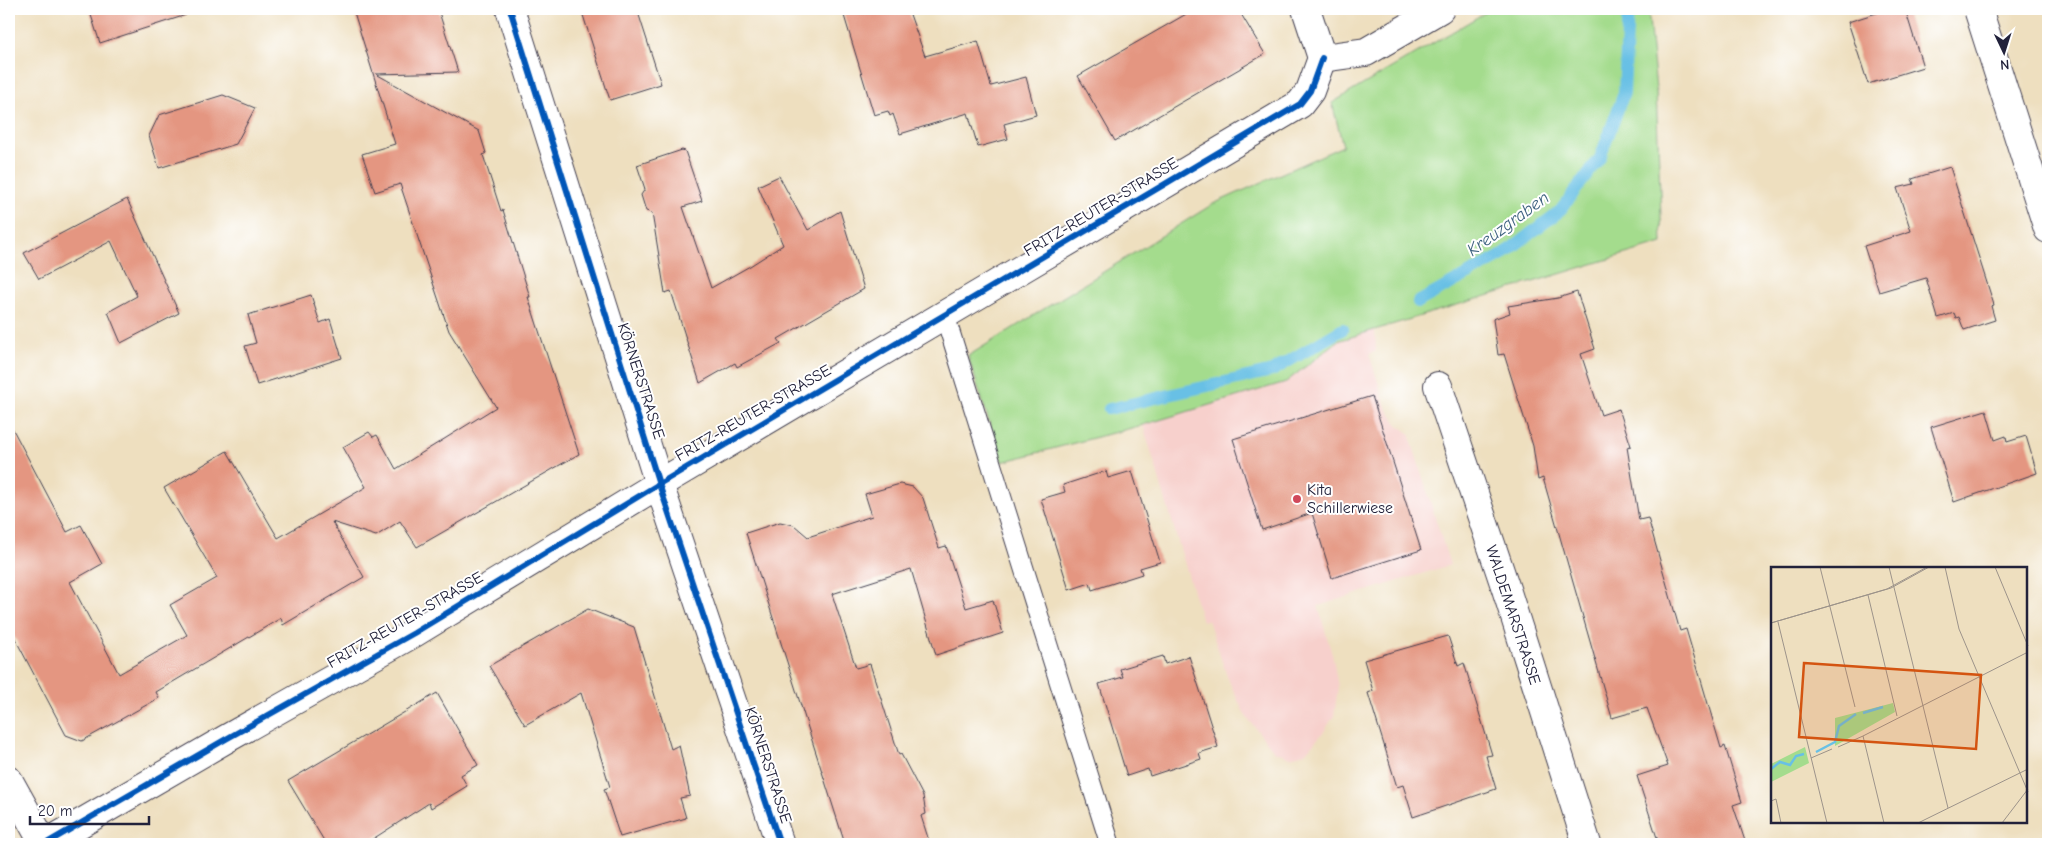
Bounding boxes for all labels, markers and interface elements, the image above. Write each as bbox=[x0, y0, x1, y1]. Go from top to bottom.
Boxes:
north arrow bbox=[1980, 28, 2030, 78]
text: N bbox=[2000, 56, 2010, 73]
street label: FRITZ-REUTER-STRASSE bbox=[1021, 154, 1182, 260]
water label: Kreuzgraben bbox=[1463, 187, 1553, 261]
street label: KÖRNERSTRASSE bbox=[614, 321, 668, 442]
street label: FRITZ-REUTER-STRASSE bbox=[672, 361, 834, 465]
place label: Kita Schillerwiese bbox=[1307, 481, 1393, 517]
marker: Kita Schillerwiese bbox=[1291, 493, 1303, 505]
street label: WALDEMARSTRASSE bbox=[1482, 543, 1544, 687]
inset map bbox=[1771, 567, 2027, 823]
street label: FRITZ-REUTER-STRASSE bbox=[324, 568, 486, 672]
street label: KÖRNERSTRASSE bbox=[741, 705, 795, 826]
scale bar bbox=[30, 793, 149, 825]
text: 20 m bbox=[38, 802, 72, 820]

